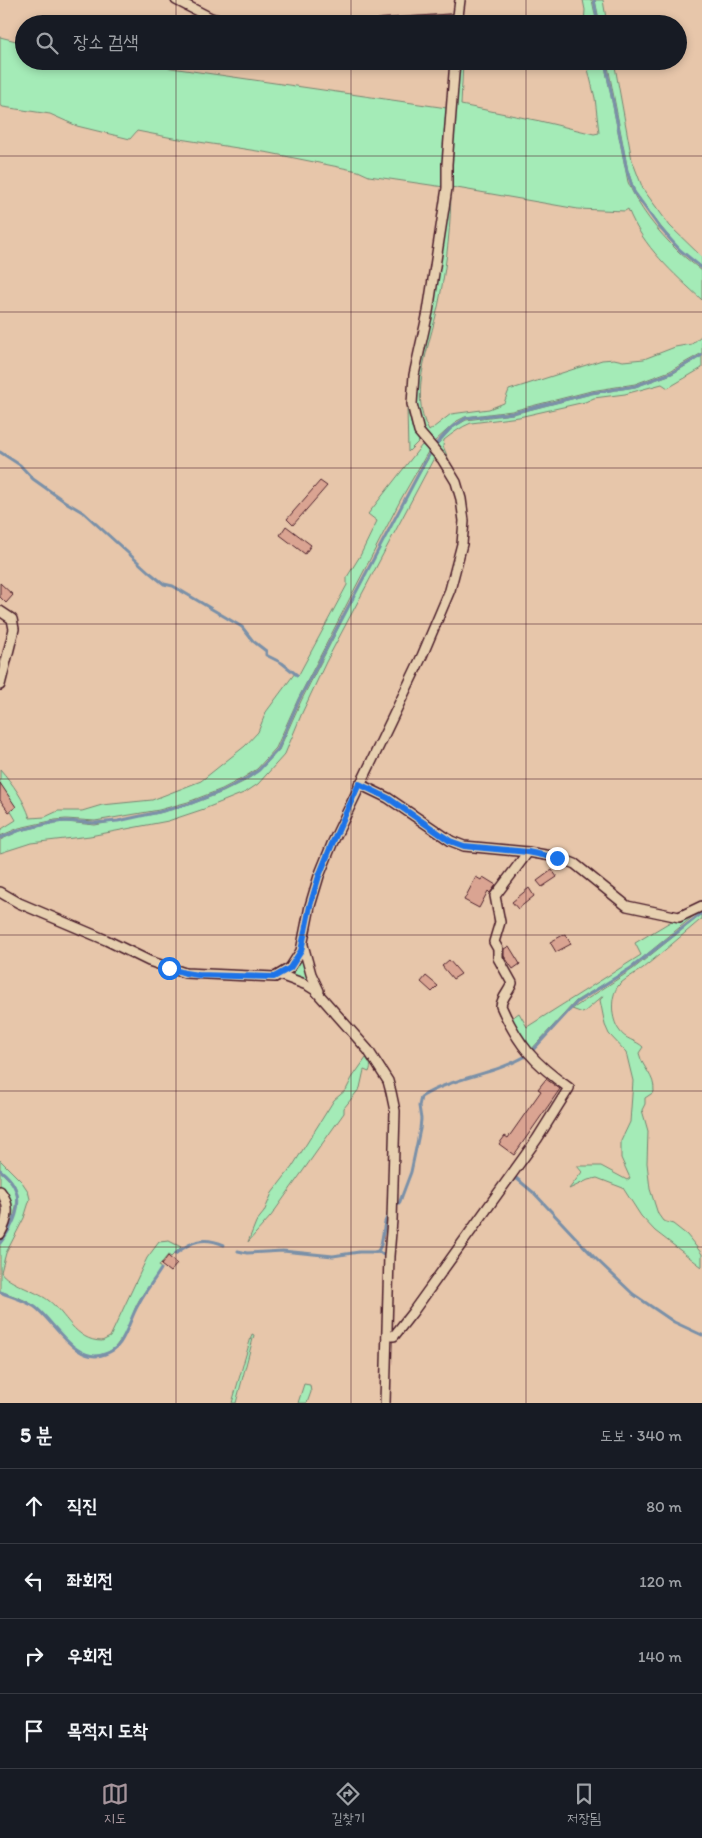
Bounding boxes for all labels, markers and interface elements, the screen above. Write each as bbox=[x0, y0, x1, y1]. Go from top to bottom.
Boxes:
search box bbox=[15, 15, 687, 70]
icon: search bbox=[33, 29, 61, 57]
text: 장소 검색 bbox=[73, 30, 138, 53]
route end bbox=[546, 847, 569, 870]
route start bbox=[158, 957, 181, 980]
text: 5 분 bbox=[20, 1422, 53, 1447]
text: 도보 · 340 m bbox=[600, 1426, 682, 1445]
icon: ahead bbox=[20, 1492, 48, 1520]
text: 직진 bbox=[67, 1494, 98, 1517]
text: 80 m bbox=[646, 1497, 682, 1516]
icon: left bbox=[20, 1567, 48, 1595]
text: 좌회전 bbox=[67, 1569, 113, 1592]
text: 120 m bbox=[639, 1572, 682, 1591]
icon: right bbox=[20, 1642, 48, 1670]
text: 우회전 bbox=[67, 1644, 113, 1667]
text: 140 m bbox=[638, 1647, 682, 1666]
icon: arrive bbox=[20, 1717, 48, 1745]
text: 목적지 도착 bbox=[67, 1719, 148, 1742]
tab: 지도 bbox=[101, 1780, 129, 1828]
tab: 길찾기 bbox=[331, 1780, 365, 1828]
tab: 저장됨 bbox=[567, 1780, 601, 1828]

